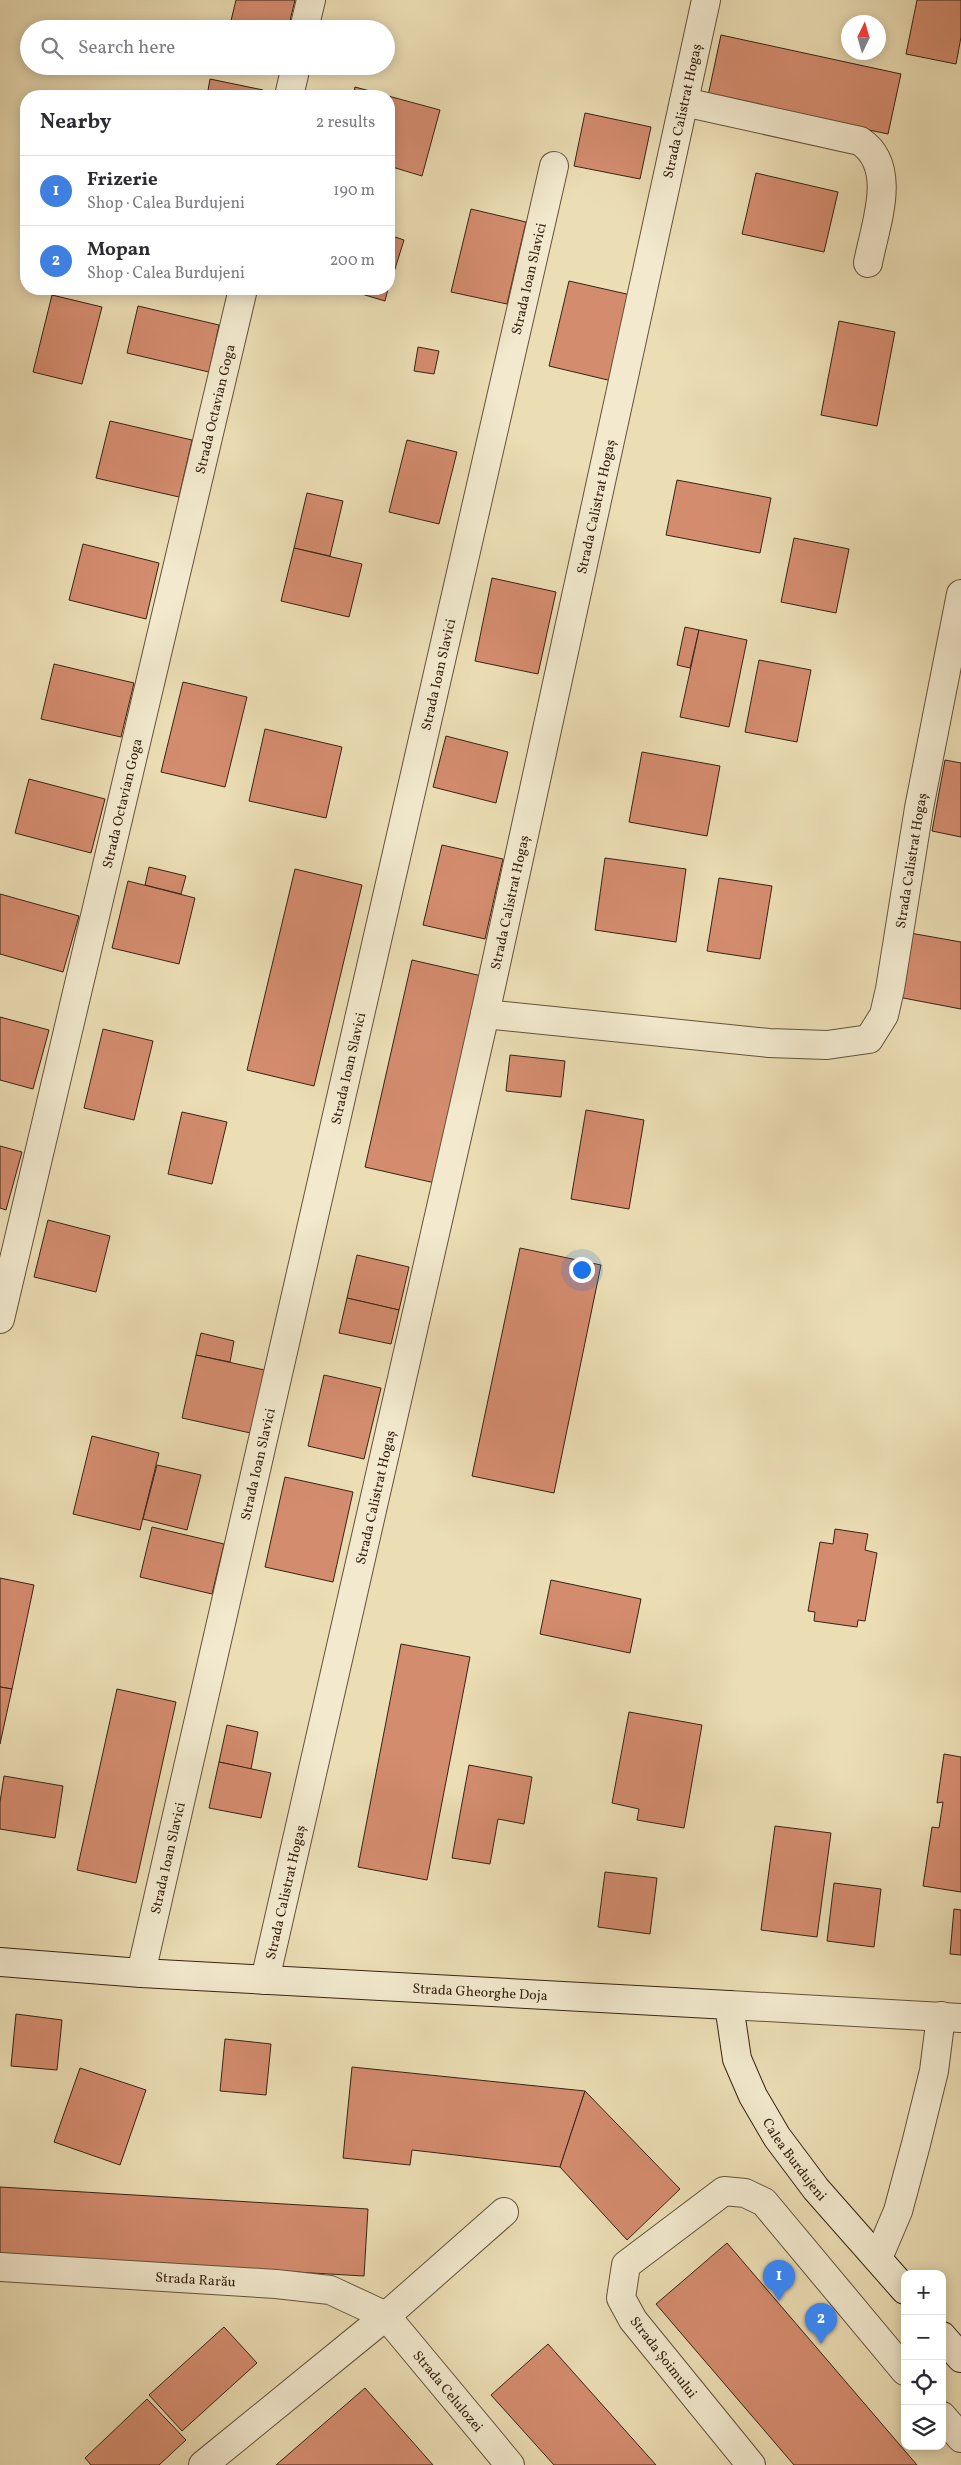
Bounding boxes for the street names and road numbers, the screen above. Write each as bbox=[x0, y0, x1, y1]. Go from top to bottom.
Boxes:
street label: Strada Calistrat Hogaș bbox=[659, 42, 707, 180]
street label: Strada Ioan Slavici bbox=[508, 221, 552, 337]
street label: Strada Octavian Goga bbox=[192, 342, 241, 476]
street label: Strada Calistrat Hogaș bbox=[573, 438, 621, 576]
street label: Strada Ioan Slavici bbox=[417, 617, 461, 733]
street label: Strada Octavian Goga bbox=[99, 737, 148, 870]
street label: Strada Calistrat Hogaș bbox=[892, 791, 933, 930]
street label: Strada Calistrat Hogaș bbox=[487, 834, 535, 972]
street label: Strada Ioan Slavici bbox=[327, 1011, 371, 1127]
street label: Strada Ioan Slavici bbox=[237, 1407, 281, 1522]
street label: Strada Calistrat Hogaș bbox=[352, 1429, 401, 1567]
street label: Strada Ioan Slavici bbox=[147, 1800, 191, 1916]
street label: Strada Calistrat Hogaș bbox=[262, 1824, 311, 1962]
street label: Strada Gheorghe Doja bbox=[412, 1980, 548, 2006]
street label: Calea Burdujeni bbox=[757, 2115, 830, 2206]
street label: Strada Rarău bbox=[155, 2269, 236, 2293]
street label: Strada Șoimului bbox=[625, 2313, 701, 2403]
street label: Strada Celulozei bbox=[408, 2347, 487, 2437]

